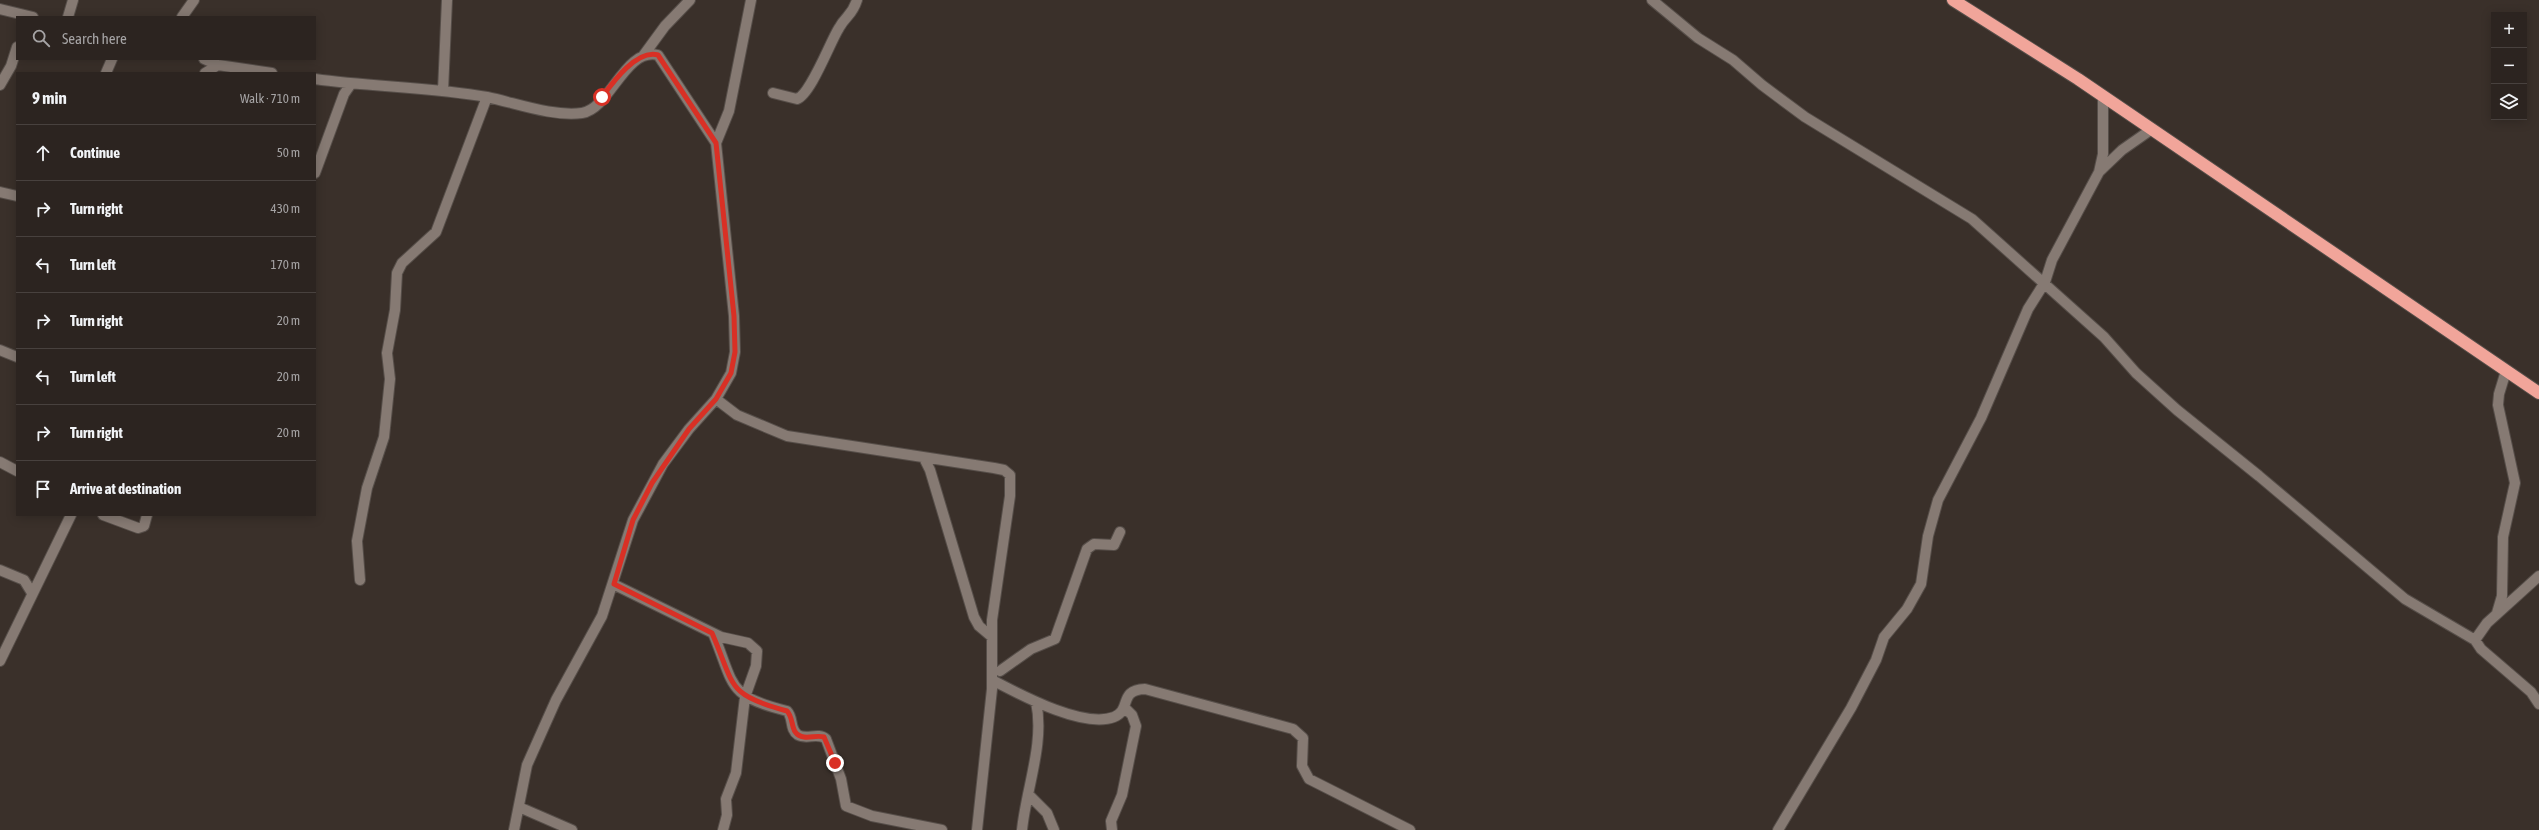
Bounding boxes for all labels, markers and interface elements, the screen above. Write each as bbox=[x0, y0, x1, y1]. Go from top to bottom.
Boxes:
map controls bbox=[2491, 12, 2527, 120]
button: + bbox=[2491, 12, 2527, 48]
search box bbox=[16, 16, 316, 60]
icon: search bbox=[30, 27, 52, 49]
text: Search here bbox=[62, 30, 127, 47]
button: − bbox=[2491, 48, 2527, 84]
button: layers bbox=[2491, 84, 2527, 120]
text: 9 min bbox=[32, 88, 67, 108]
route start bbox=[593, 88, 611, 106]
text: Walk · 710 m bbox=[240, 91, 300, 106]
icon: ahead bbox=[32, 142, 54, 164]
text: Continue bbox=[70, 144, 120, 161]
text: 50 m bbox=[277, 145, 300, 160]
icon: right bbox=[32, 198, 54, 220]
text: Turn right bbox=[70, 200, 123, 217]
text: 430 m bbox=[271, 201, 300, 216]
icon: left bbox=[32, 254, 54, 276]
text: Turn left bbox=[70, 256, 116, 273]
text: 170 m bbox=[271, 257, 300, 272]
icon: right bbox=[32, 310, 54, 332]
text: Turn right bbox=[70, 312, 123, 329]
text: 20 m bbox=[277, 313, 300, 328]
icon: left bbox=[32, 366, 54, 388]
text: Turn left bbox=[70, 368, 116, 385]
text: 20 m bbox=[277, 369, 300, 384]
icon: right bbox=[32, 422, 54, 444]
text: Turn right bbox=[70, 424, 123, 441]
text: 20 m bbox=[277, 425, 300, 440]
icon: arrive bbox=[32, 478, 54, 500]
text: Arrive at destination bbox=[70, 480, 181, 497]
route end bbox=[826, 754, 844, 772]

